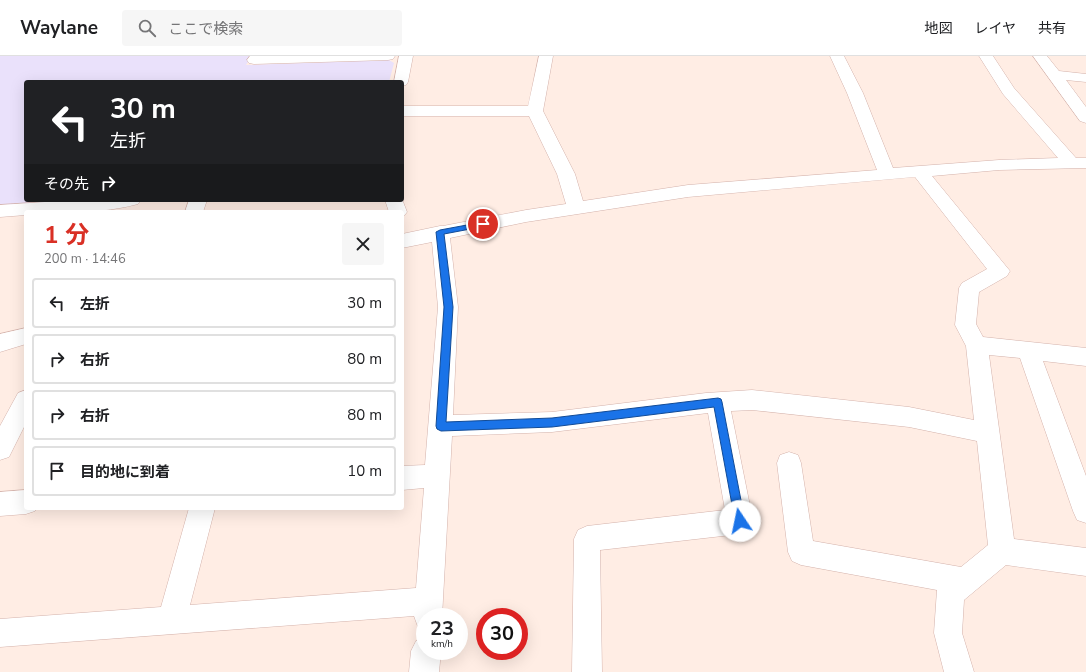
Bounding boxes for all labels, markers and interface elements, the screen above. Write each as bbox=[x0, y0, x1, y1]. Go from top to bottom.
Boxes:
search box bbox=[122, 10, 402, 46]
text: Waylane bbox=[20, 15, 98, 41]
icon: search bbox=[136, 17, 158, 39]
text: ここで検索 bbox=[168, 19, 243, 39]
text: 地図 bbox=[924, 19, 952, 38]
text: レイヤ bbox=[974, 19, 1016, 38]
text: 共有 bbox=[1038, 19, 1066, 38]
text: 30 m bbox=[110, 90, 176, 128]
icon: left bbox=[44, 96, 96, 148]
text: 左折 bbox=[110, 129, 146, 153]
icon: right bbox=[97, 172, 119, 194]
text: その先 bbox=[44, 174, 89, 194]
pin bbox=[466, 207, 500, 241]
icon: arrive bbox=[472, 213, 494, 235]
text: 1 分 bbox=[44, 219, 89, 251]
button: close bbox=[342, 223, 384, 265]
text: 200 m · 14:46 bbox=[44, 250, 126, 268]
icon: left bbox=[46, 292, 68, 314]
text: 30 m bbox=[347, 293, 382, 313]
text: 左折 bbox=[80, 294, 110, 314]
icon: right bbox=[46, 348, 68, 370]
text: 80 m bbox=[347, 349, 382, 369]
text: 右折 bbox=[80, 350, 110, 370]
icon: right bbox=[46, 404, 68, 426]
text: 80 m bbox=[347, 405, 382, 425]
text: 右折 bbox=[80, 406, 110, 426]
icon: arrive bbox=[46, 460, 68, 482]
text: 10 m bbox=[347, 461, 382, 481]
text: 目的地に到着 bbox=[80, 462, 170, 482]
position arrow bbox=[719, 500, 761, 542]
speed limit sign: 30 bbox=[476, 608, 528, 660]
text: 23 bbox=[430, 615, 454, 642]
text: km/h bbox=[431, 637, 453, 651]

